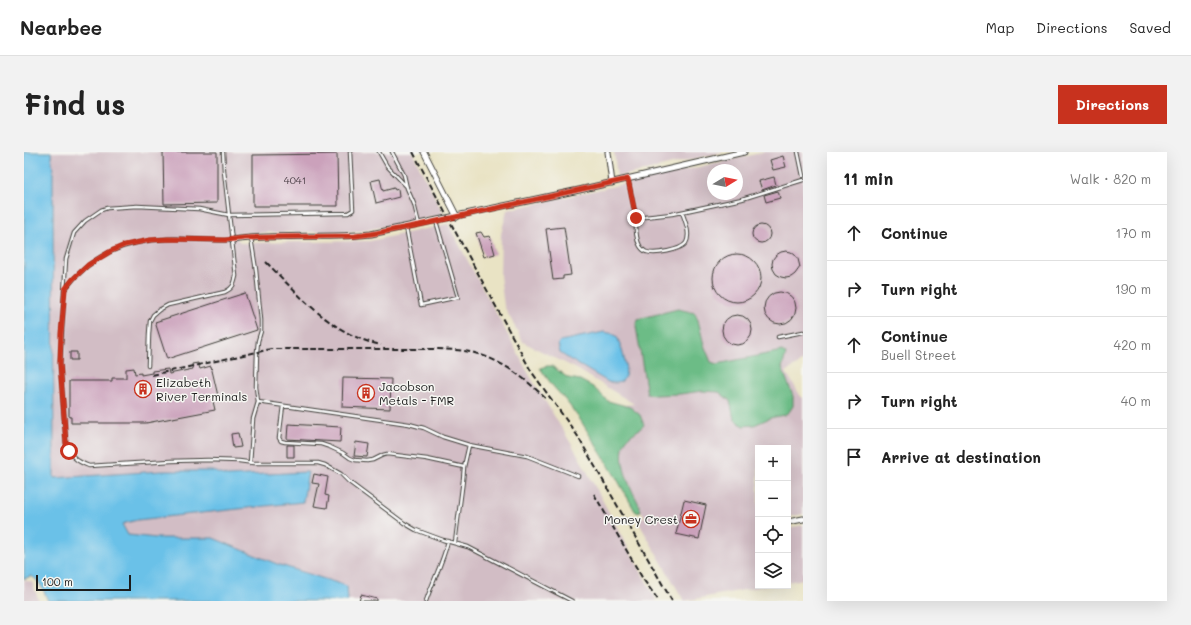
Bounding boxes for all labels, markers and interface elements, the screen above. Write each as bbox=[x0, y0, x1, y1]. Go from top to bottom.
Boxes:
text: Nearbee bbox=[20, 15, 102, 40]
text: Map bbox=[986, 18, 1014, 37]
text: Directions bbox=[1036, 18, 1107, 37]
text: Saved bbox=[1129, 18, 1171, 37]
button: Directions bbox=[1058, 85, 1167, 124]
text: Find us bbox=[24, 86, 125, 122]
north arrow bbox=[707, 164, 743, 200]
text: 11 min bbox=[843, 167, 893, 189]
text: Walk · 820 m bbox=[1070, 170, 1151, 187]
house number: 4041 bbox=[284, 173, 306, 187]
route end bbox=[627, 209, 645, 227]
icon: ahead bbox=[843, 222, 865, 244]
text: Continue bbox=[881, 223, 948, 243]
text: 170 m bbox=[1115, 224, 1151, 241]
icon: right bbox=[843, 278, 865, 300]
text: Turn right bbox=[881, 279, 958, 299]
text: 190 m bbox=[1115, 280, 1151, 297]
text: Continue bbox=[881, 326, 948, 346]
icon: ahead bbox=[843, 334, 865, 356]
text: 420 m bbox=[1114, 336, 1151, 353]
text: Buell Street bbox=[881, 346, 956, 363]
place label: Elizabeth River Terminals bbox=[156, 374, 248, 404]
place label: Jacobson Metals - FMR bbox=[379, 378, 454, 408]
building icon: Elizabeth River Terminals bbox=[133, 379, 153, 399]
building icon: Jacobson Metals - FMR bbox=[356, 383, 376, 403]
icon: right bbox=[843, 390, 865, 412]
text: Turn right bbox=[881, 391, 958, 411]
text: 40 m bbox=[1121, 392, 1151, 409]
route start bbox=[60, 442, 78, 460]
map controls bbox=[755, 445, 791, 589]
button: + bbox=[755, 445, 791, 481]
icon: arrive bbox=[843, 446, 865, 468]
text: Arrive at destination bbox=[881, 447, 1041, 467]
button: − bbox=[755, 481, 791, 517]
office icon: Money Crest bbox=[681, 509, 701, 529]
place label: Money Crest bbox=[604, 511, 678, 527]
button: locate bbox=[755, 517, 791, 553]
button: layers bbox=[755, 553, 791, 589]
scale bar bbox=[36, 573, 131, 592]
text: 100 m bbox=[42, 574, 73, 589]

